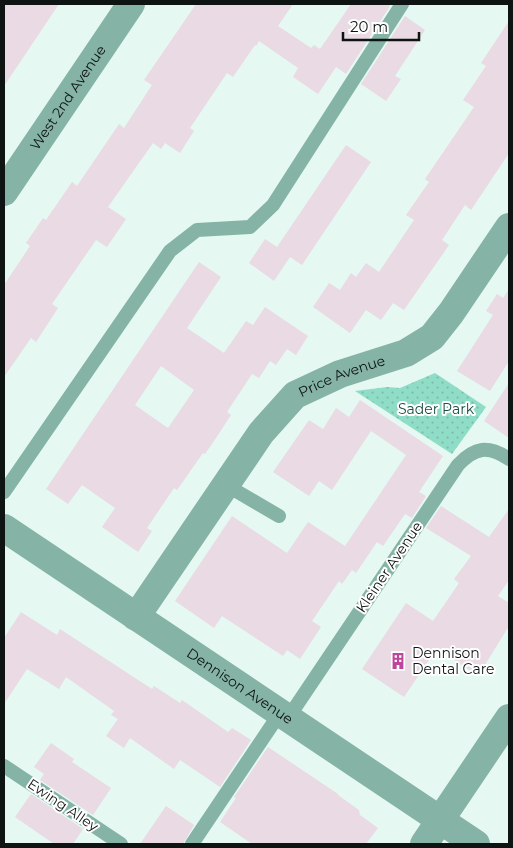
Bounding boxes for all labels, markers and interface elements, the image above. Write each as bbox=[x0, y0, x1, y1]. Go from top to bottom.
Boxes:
scale bar bbox=[343, 10, 419, 42]
text: 20 m bbox=[350, 17, 388, 36]
street label: West 2nd Avenue bbox=[26, 42, 110, 154]
street label: Price Avenue bbox=[295, 351, 387, 401]
park label: Sader Park bbox=[398, 400, 475, 418]
street label: Kleiner Avenue bbox=[352, 518, 426, 616]
street label: Dennison Avenue bbox=[183, 644, 297, 728]
place label: Dennison Dental Care bbox=[412, 644, 495, 678]
building icon: Dennison Dental Care bbox=[388, 651, 408, 671]
street label: Ewing Alley bbox=[24, 775, 102, 835]

